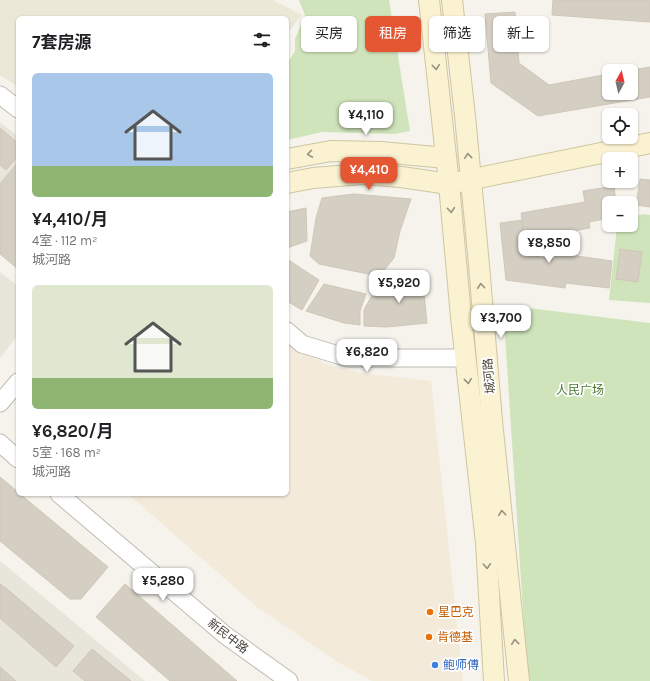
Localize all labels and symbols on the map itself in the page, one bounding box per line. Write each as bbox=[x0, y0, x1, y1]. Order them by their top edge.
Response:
one-way arrow bbox=[432, 64, 441, 70]
north arrow bbox=[602, 64, 638, 100]
pin: ¥4,110 bbox=[333, 102, 399, 136]
one-way arrow bbox=[307, 149, 313, 158]
one-way arrow bbox=[464, 153, 473, 159]
pin: ¥4,410 bbox=[336, 157, 402, 191]
one-way arrow bbox=[447, 207, 456, 213]
pin: ¥8,850 bbox=[516, 230, 582, 264]
pin: ¥5,920 bbox=[366, 270, 432, 304]
one-way arrow bbox=[476, 283, 485, 289]
pin: ¥3,700 bbox=[468, 305, 534, 339]
pin: ¥6,820 bbox=[334, 339, 400, 373]
street label: 城河路 bbox=[480, 357, 498, 395]
one-way arrow bbox=[463, 378, 472, 384]
park label: 人民广场 bbox=[556, 383, 604, 397]
one-way arrow bbox=[498, 510, 507, 516]
one-way arrow bbox=[483, 563, 492, 569]
pin: ¥5,280 bbox=[130, 568, 196, 602]
place label: 星巴克 bbox=[438, 605, 474, 619]
marker: 星巴克 bbox=[425, 607, 435, 617]
street label: 新民中路 bbox=[205, 616, 251, 656]
place label: 肯德基 bbox=[437, 630, 473, 644]
marker: 肯德基 bbox=[424, 632, 434, 642]
one-way arrow bbox=[511, 639, 520, 645]
place label: 鲍师傅 bbox=[443, 658, 479, 672]
marker: 鲍师傅 bbox=[430, 660, 440, 670]

